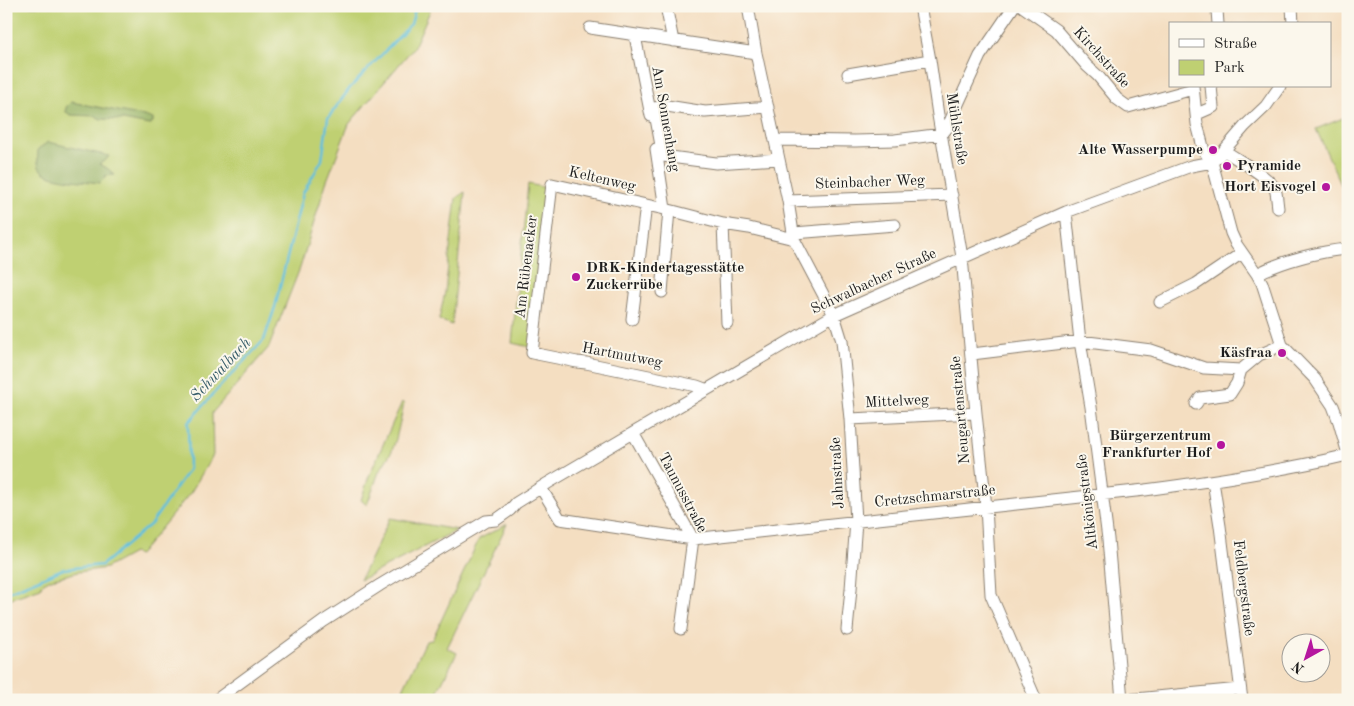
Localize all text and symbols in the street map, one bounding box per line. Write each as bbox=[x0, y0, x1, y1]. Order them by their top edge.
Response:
legend bbox=[1169, 22, 1332, 88]
street label: Kirchstraße bbox=[1070, 25, 1132, 91]
text: Straße bbox=[1214, 37, 1257, 52]
text: Park bbox=[1214, 61, 1245, 76]
street label: Am Sonnenhang bbox=[648, 65, 682, 173]
street label: Mühlstraße bbox=[943, 92, 969, 166]
place label: Alte Wasserpumpe bbox=[1078, 143, 1203, 158]
marker: Alte Wasserpumpe bbox=[1207, 144, 1219, 156]
place label: Pyramide bbox=[1237, 159, 1301, 174]
marker: Pyramide bbox=[1221, 160, 1233, 172]
street label: Keltenweg bbox=[567, 165, 637, 195]
street label: Steinbacher Weg bbox=[815, 174, 925, 192]
place label: Hort Eisvogel bbox=[1224, 180, 1316, 195]
marker: Hort Eisvogel bbox=[1320, 181, 1332, 193]
street label: Am Rübenacker bbox=[513, 215, 541, 319]
street label: Schwalbacher Straße bbox=[809, 246, 939, 318]
place label: DRK-Kindertagesstätte Zuckerrübe bbox=[586, 261, 744, 293]
marker: DRK-Kindertagesstätte Zuckerrübe bbox=[570, 271, 582, 283]
water label: Schwalbach bbox=[188, 335, 254, 405]
street label: Hartmutweg bbox=[580, 341, 664, 371]
place label: Käsfraa bbox=[1219, 346, 1272, 361]
marker: Käsfraa bbox=[1276, 347, 1288, 359]
street label: Neugartenstraße bbox=[949, 355, 973, 465]
street label: Mittelweg bbox=[865, 393, 929, 411]
place label: Bürgerzentrum Frankfurter Hof bbox=[1102, 429, 1213, 461]
street label: Jahnstraße bbox=[829, 437, 847, 509]
marker: Bürgerzentrum Frankfurter Hof bbox=[1215, 439, 1227, 451]
street label: Taunusstraße bbox=[655, 451, 709, 535]
street label: Altkönigstraße bbox=[1075, 453, 1101, 551]
street label: Cretzschmarstraße bbox=[874, 483, 996, 511]
street label: Feldbergstraße bbox=[1230, 539, 1256, 637]
north arrow bbox=[1282, 634, 1332, 684]
text: N bbox=[1290, 658, 1307, 676]

